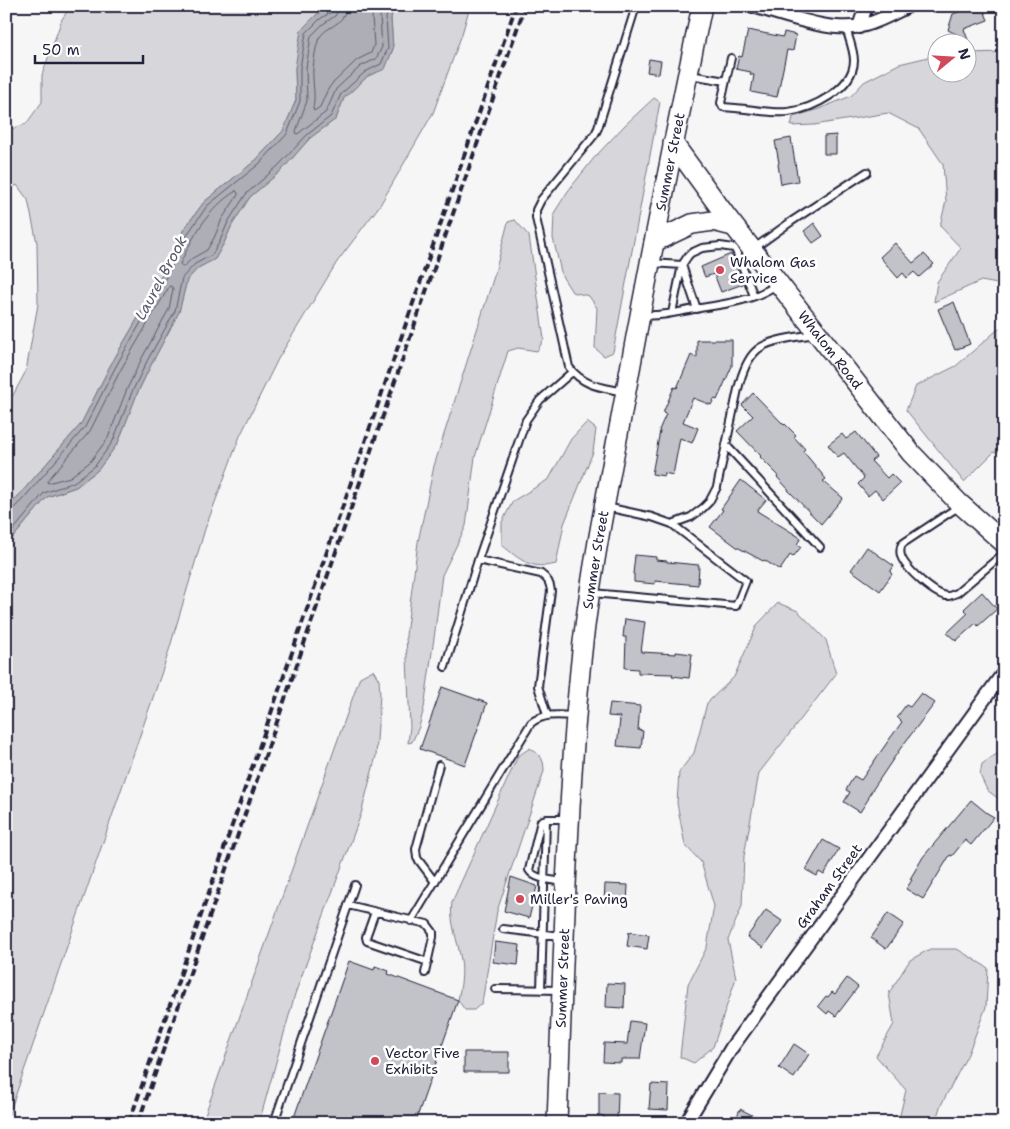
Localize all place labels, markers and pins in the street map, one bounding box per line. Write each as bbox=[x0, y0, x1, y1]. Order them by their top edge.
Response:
place label: Whalom Gas Service bbox=[730, 253, 816, 287]
marker: Whalom Gas Service bbox=[714, 264, 726, 276]
place label: Miller's Paving bbox=[530, 890, 628, 908]
marker: Miller's Paving bbox=[514, 893, 526, 905]
place label: Vector Five Exhibits bbox=[385, 1044, 460, 1078]
marker: Vector Five Exhibits bbox=[369, 1055, 381, 1067]

